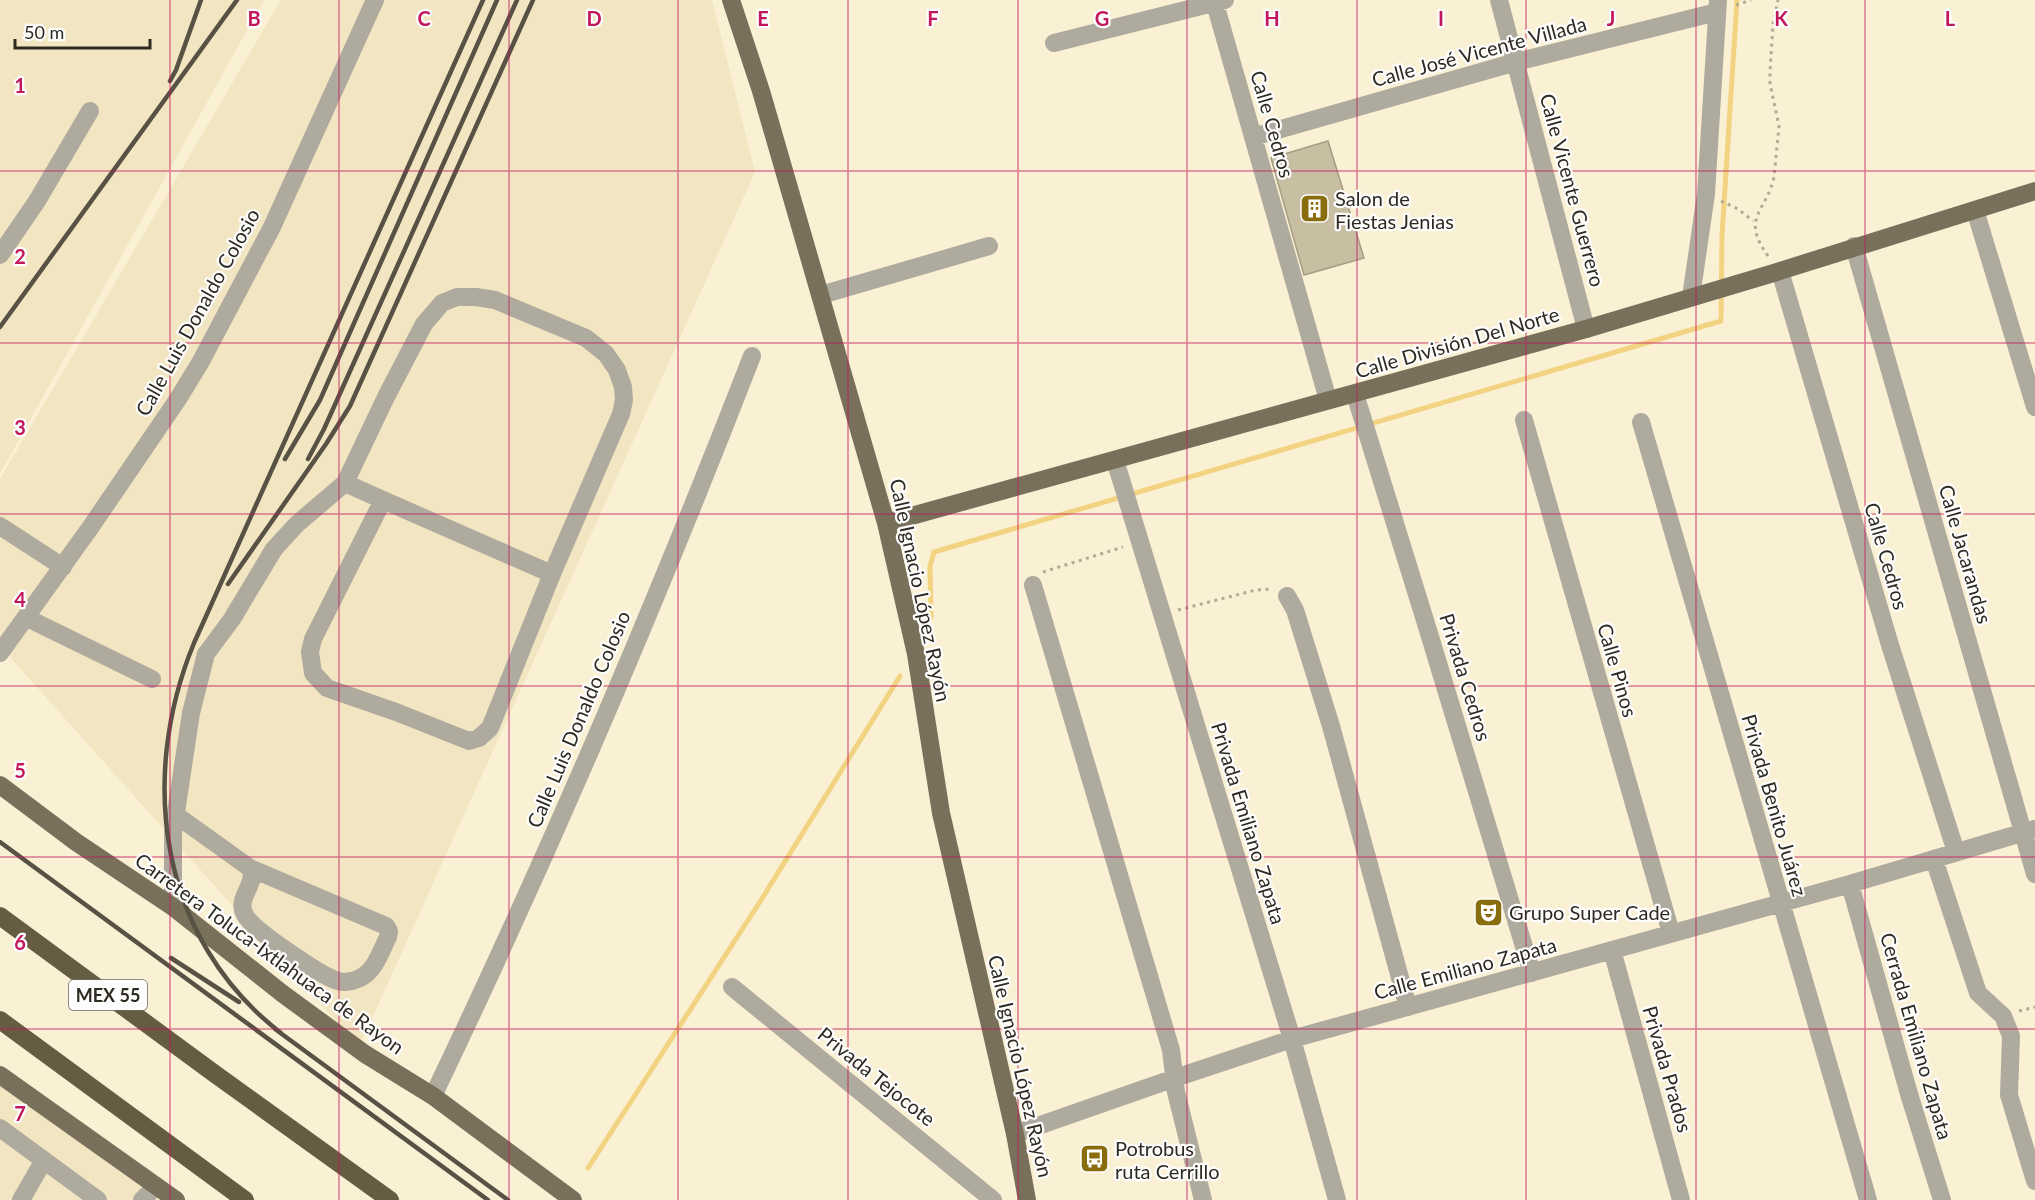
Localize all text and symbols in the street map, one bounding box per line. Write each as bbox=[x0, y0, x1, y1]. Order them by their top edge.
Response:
text: B bbox=[247, 6, 261, 30]
text: C bbox=[417, 6, 431, 30]
text: D bbox=[586, 6, 602, 30]
text: E bbox=[757, 6, 769, 30]
text: F bbox=[927, 6, 939, 30]
text: G bbox=[1095, 6, 1109, 30]
text: H bbox=[1264, 6, 1280, 30]
text: I bbox=[1438, 6, 1444, 30]
text: J bbox=[1607, 6, 1615, 30]
text: K bbox=[1774, 6, 1788, 30]
text: L bbox=[1945, 6, 1956, 30]
street label: Calle José Vicente Villada bbox=[1369, 11, 1589, 91]
scale bar bbox=[15, 12, 150, 50]
text: 50 m bbox=[24, 21, 64, 43]
street label: Calle Cedros bbox=[1246, 68, 1300, 180]
text: 1 bbox=[14, 73, 26, 97]
street label: Calle Vicente Guerrero bbox=[1536, 91, 1610, 289]
place label: Salon de Fiestas Jenias bbox=[1335, 186, 1454, 233]
building icon: Salon de Fiestas Jenias bbox=[1298, 193, 1330, 225]
street label: Calle Luis Donaldo Colosio bbox=[130, 204, 264, 420]
text: 2 bbox=[14, 244, 26, 268]
street label: Calle División Del Norte bbox=[1352, 301, 1562, 383]
text: 3 bbox=[14, 415, 26, 439]
street label: Calle Ignacio López Rayón bbox=[886, 476, 956, 704]
street label: Calle Jacarandas bbox=[1935, 482, 1997, 626]
street label: Calle Cedros bbox=[1860, 500, 1914, 612]
text: 4 bbox=[14, 587, 26, 611]
street label: Calle Luis Donaldo Colosio bbox=[521, 607, 635, 831]
street label: Privada Cedros bbox=[1435, 610, 1497, 744]
street label: Calle Pinos bbox=[1593, 620, 1643, 720]
street label: Privada Benito Juárez bbox=[1738, 711, 1812, 899]
street label: Privada Emiliano Zapata bbox=[1207, 719, 1291, 927]
text: 5 bbox=[14, 758, 26, 782]
street label: Carretera Toluca-Ixtlahuaca de Rayon bbox=[131, 847, 409, 1059]
theatre icon: Grupo Super Cade bbox=[1472, 896, 1504, 928]
place label: Grupo Super Cade bbox=[1509, 900, 1670, 924]
text: 6 bbox=[14, 930, 26, 954]
street label: Cerrada Emiliano Zapata bbox=[1876, 930, 1958, 1142]
street label: Calle Emiliano Zapata bbox=[1371, 932, 1559, 1004]
street label: Calle Ignacio López Rayón bbox=[984, 953, 1058, 1179]
road number: MEX 55 bbox=[69, 980, 147, 1010]
street label: Privada Prados bbox=[1639, 1003, 1697, 1135]
street label: Privada Tejocote bbox=[814, 1021, 940, 1131]
text: 7 bbox=[14, 1101, 26, 1125]
place label: Potrobus ruta Cerrillo bbox=[1115, 1136, 1220, 1183]
bus stop icon: Potrobus ruta Cerrillo bbox=[1078, 1143, 1110, 1175]

